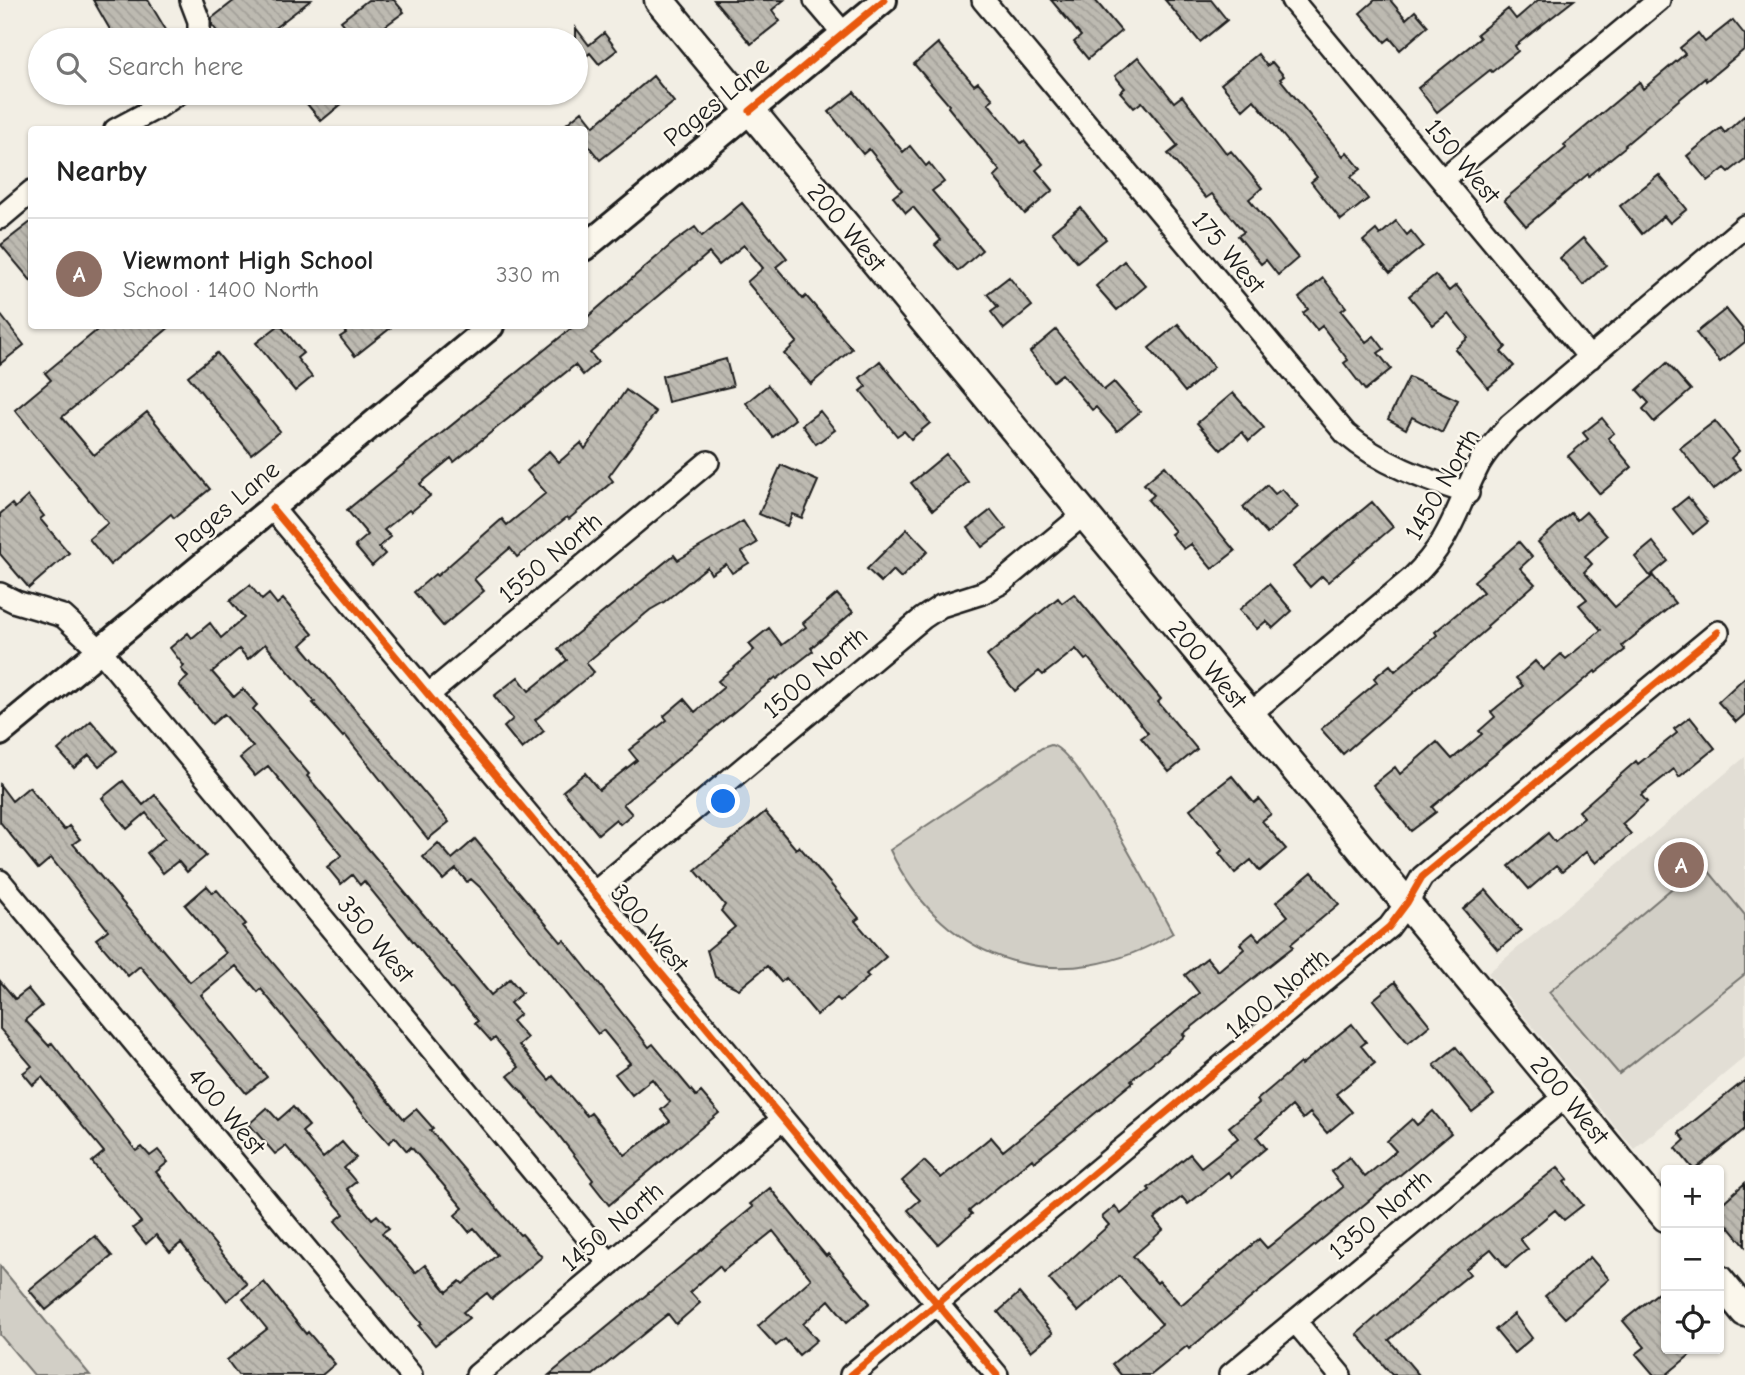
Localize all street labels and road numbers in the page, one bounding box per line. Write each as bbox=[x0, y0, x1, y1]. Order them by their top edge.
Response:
street label: Pages Lane bbox=[658, 50, 775, 153]
street label: 150 West bbox=[1418, 113, 1507, 211]
street label: 200 West bbox=[801, 177, 893, 279]
street label: 175 West bbox=[1185, 206, 1272, 301]
street label: 1450 North bbox=[1399, 423, 1487, 546]
street label: Pages Lane bbox=[170, 455, 286, 559]
street label: 1550 North bbox=[493, 506, 608, 610]
street label: 200 West bbox=[1162, 614, 1254, 716]
street label: 1500 North bbox=[757, 620, 874, 725]
street label: 300 West bbox=[604, 879, 696, 980]
street label: 350 West bbox=[330, 890, 421, 990]
street label: 1400 North bbox=[1220, 942, 1335, 1046]
street label: 200 West bbox=[1524, 1050, 1616, 1152]
street label: 400 West bbox=[181, 1062, 272, 1163]
street label: 1350 North bbox=[1323, 1163, 1438, 1266]
street label: 1450 North bbox=[556, 1175, 670, 1278]

